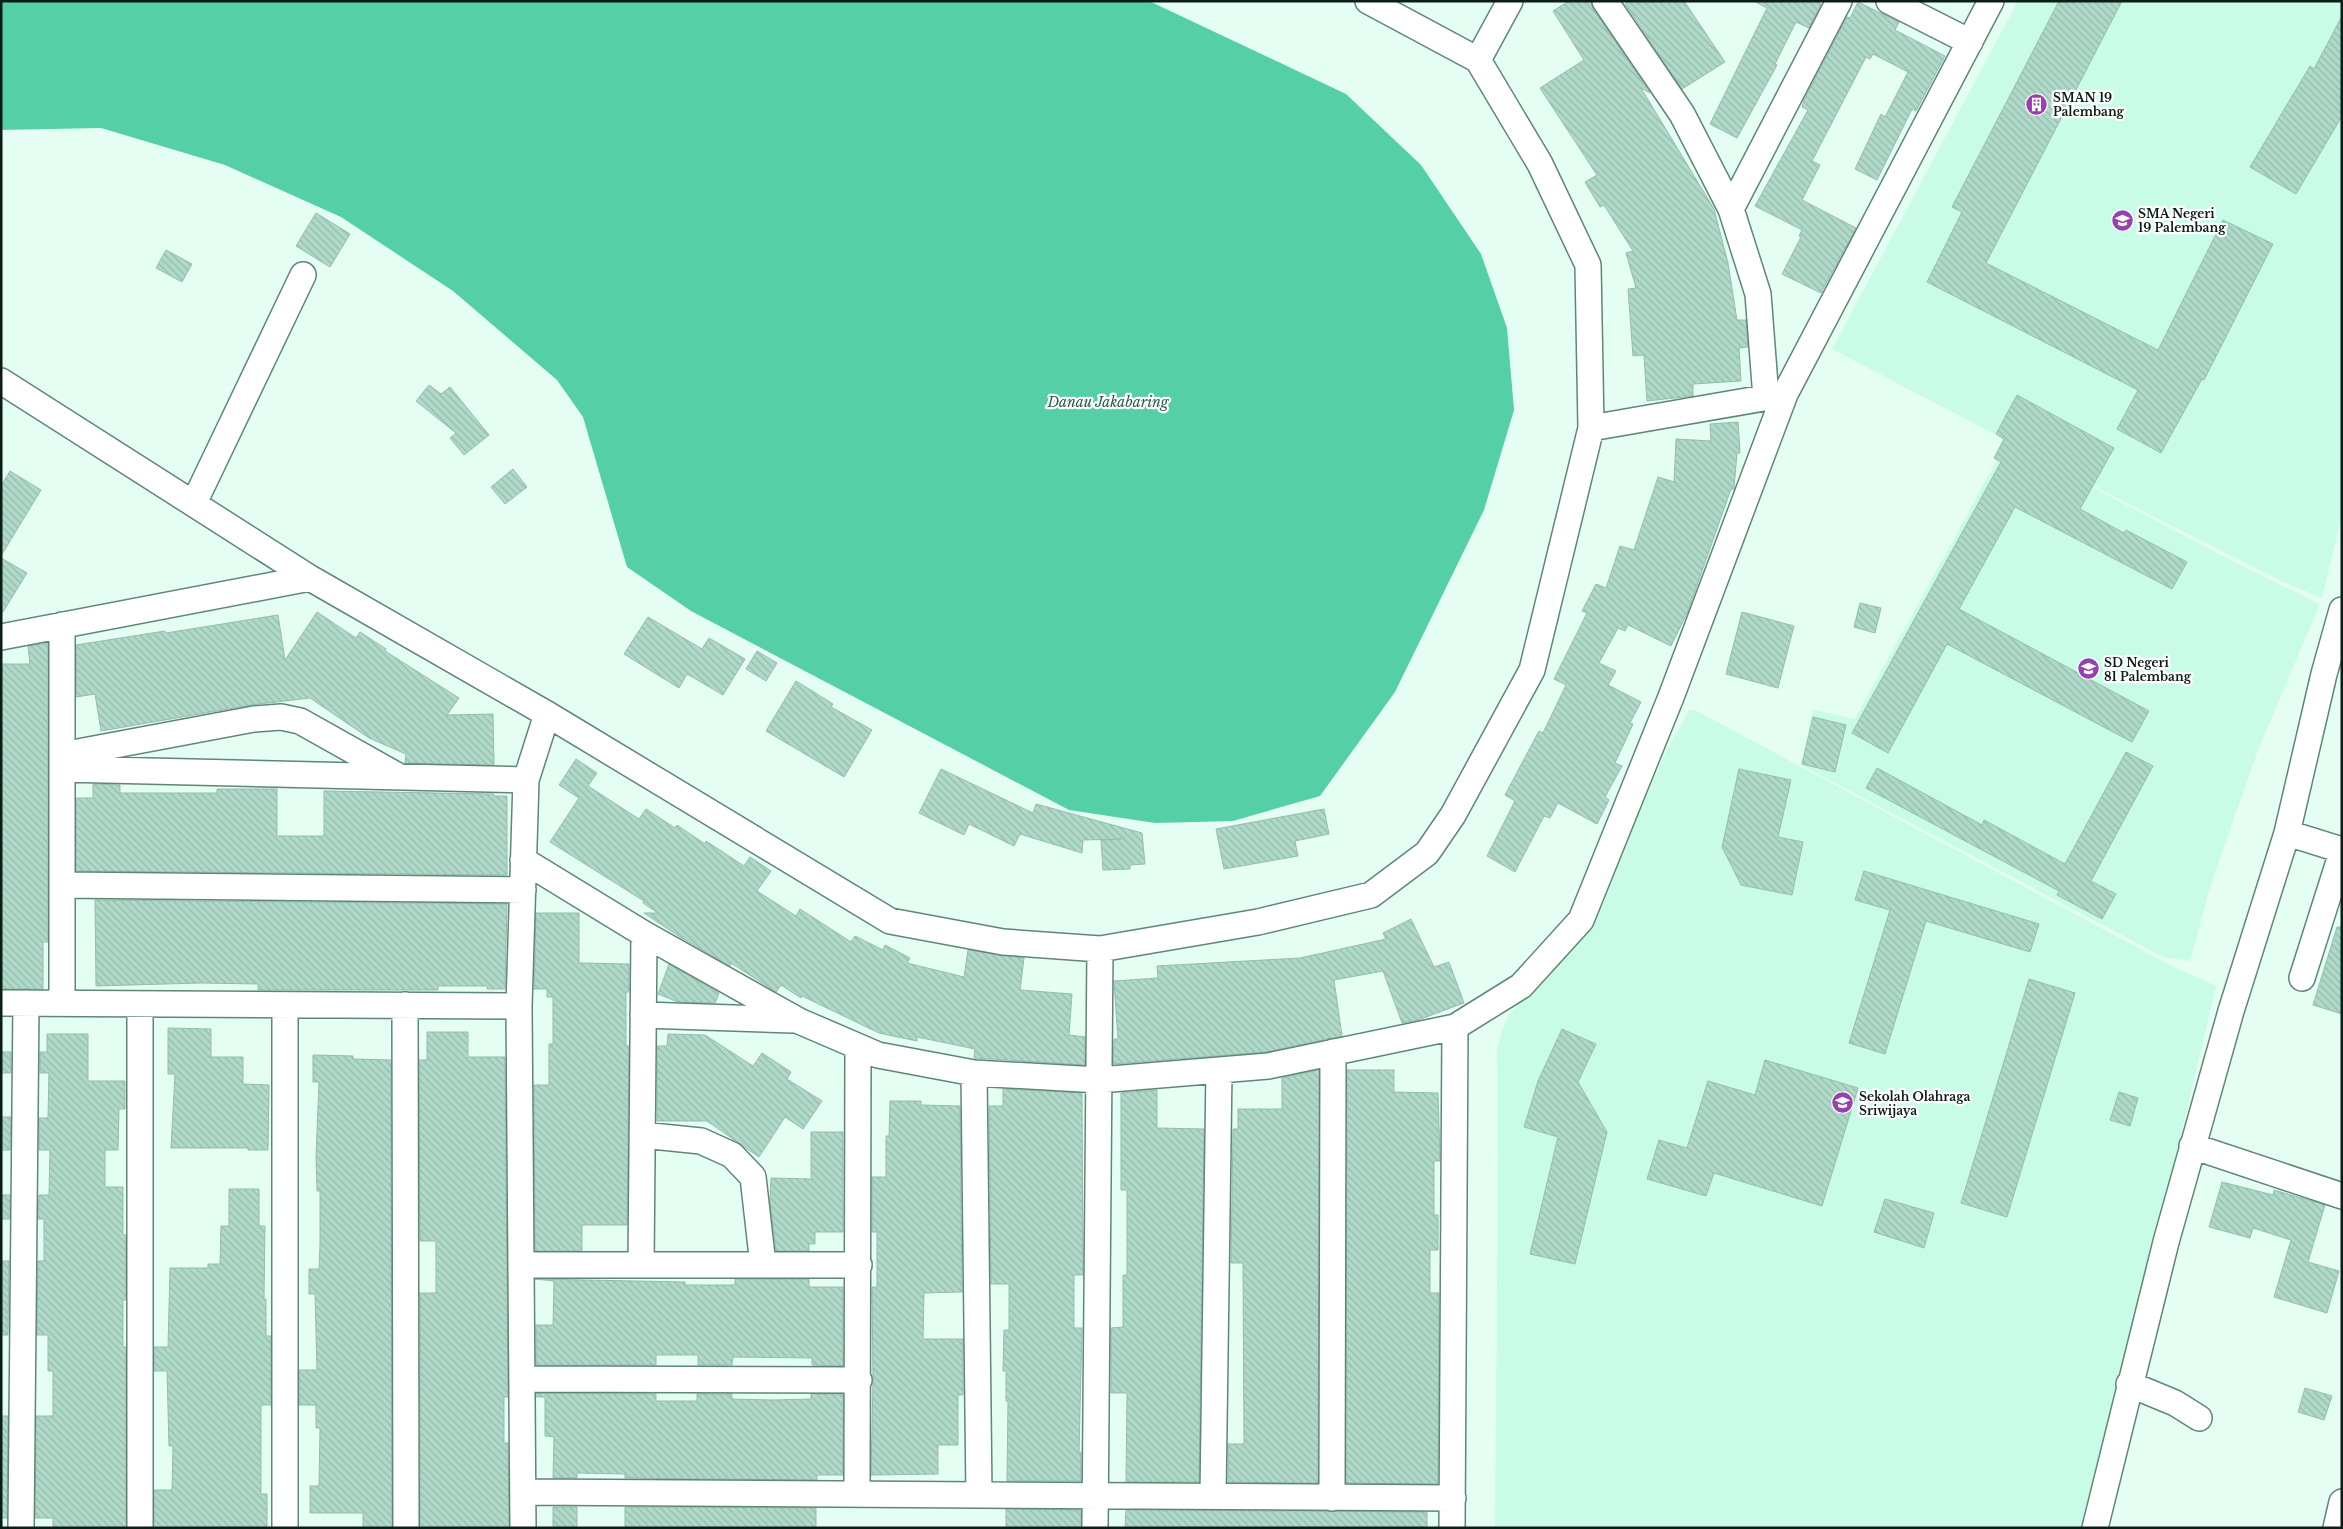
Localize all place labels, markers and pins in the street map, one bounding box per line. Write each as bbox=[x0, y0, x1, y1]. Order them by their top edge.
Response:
place label: SMAN 19 Palembang bbox=[2053, 90, 2125, 119]
building icon: SMAN 19 Palembang bbox=[2025, 92, 2049, 116]
place label: SMA Negeri 19 Palembang bbox=[2138, 206, 2226, 235]
school or university icon: SMA Negeri 19 Palembang bbox=[2110, 208, 2134, 232]
place label: SD Negeri 81 Palembang bbox=[2104, 655, 2192, 684]
school or university icon: SD Negeri 81 Palembang bbox=[2076, 657, 2100, 681]
place label: Sekolah Olahraga Sriwijaya bbox=[1859, 1089, 1971, 1118]
school or university icon: Sekolah Olahraga Sriwijaya bbox=[1831, 1091, 1855, 1115]

